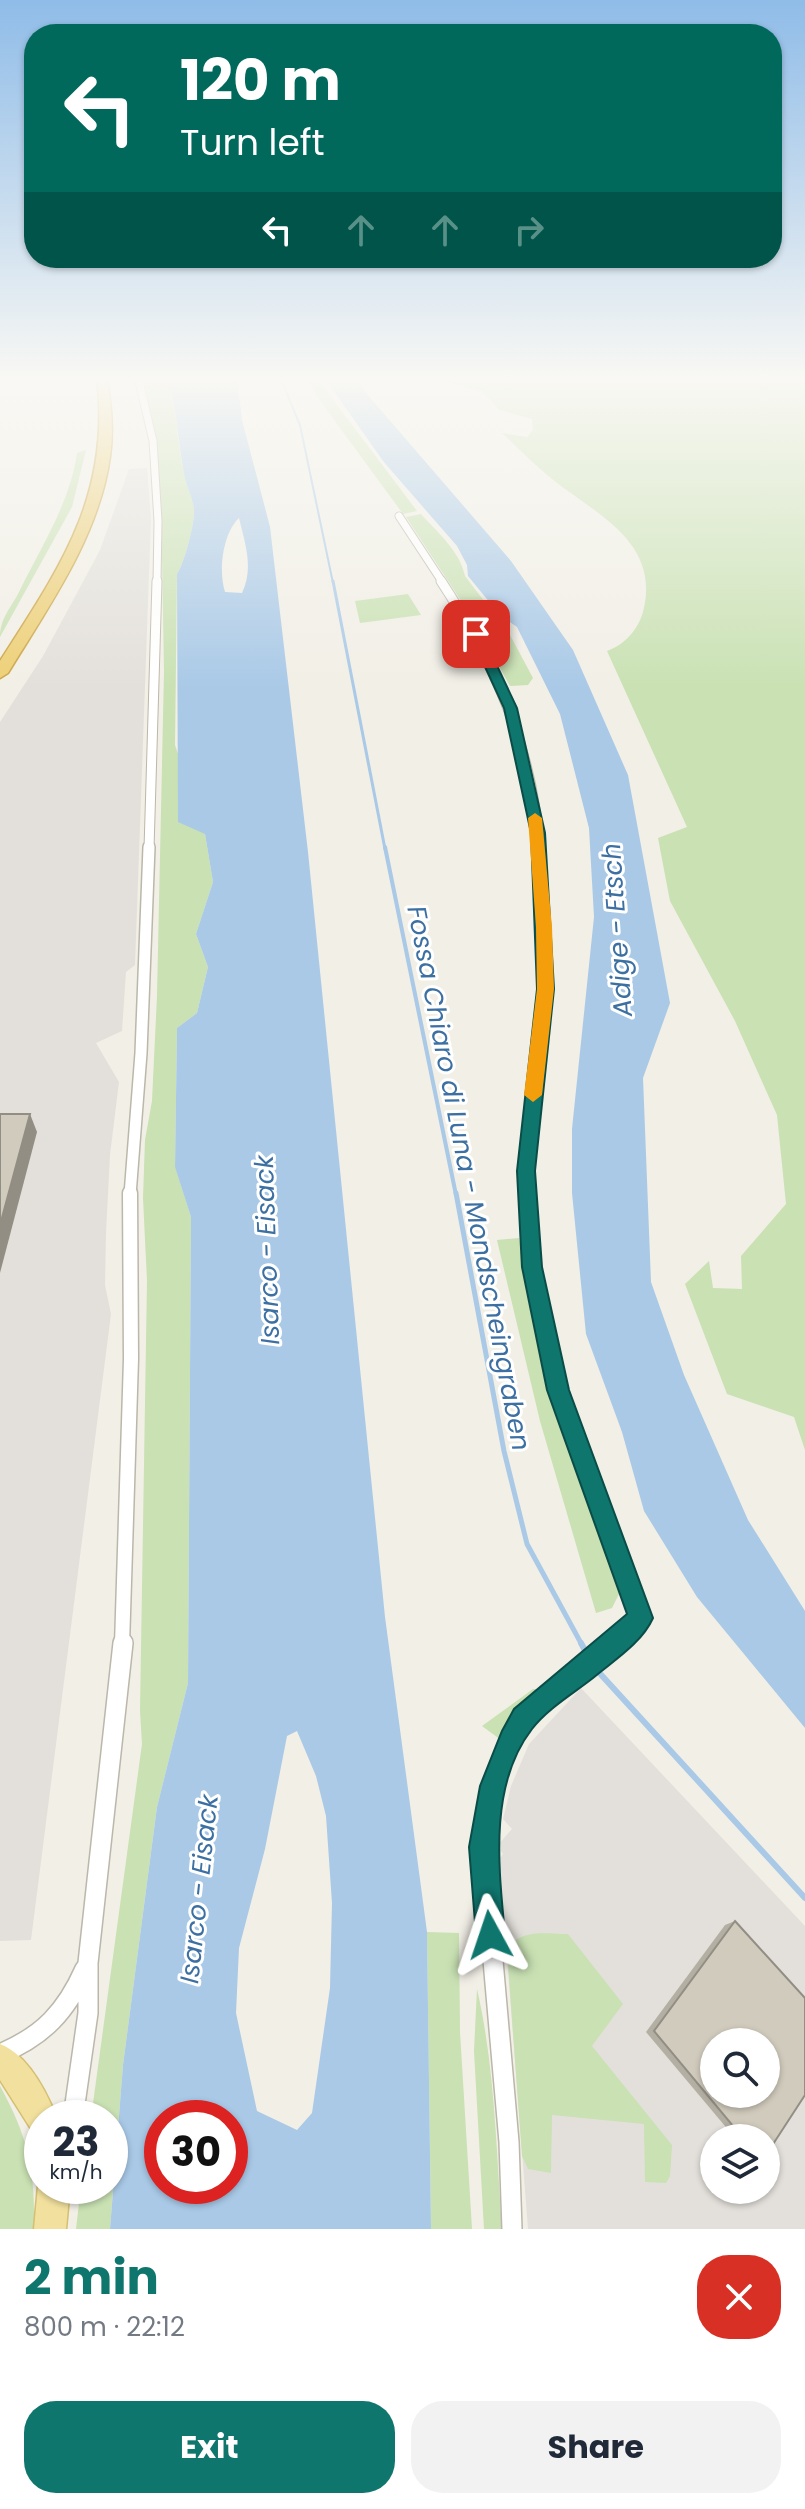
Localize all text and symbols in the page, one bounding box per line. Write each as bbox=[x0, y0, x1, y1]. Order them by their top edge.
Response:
text: 120 m bbox=[180, 41, 341, 120]
icon: left bbox=[48, 56, 152, 160]
text: Turn left bbox=[180, 117, 325, 168]
icon: left bbox=[255, 208, 299, 252]
icon: ahead bbox=[339, 208, 383, 252]
icon: ahead bbox=[423, 208, 467, 252]
icon: right bbox=[507, 208, 551, 252]
pin bbox=[442, 600, 510, 668]
icon: arrive bbox=[454, 612, 498, 656]
water label: Adige - Etsch bbox=[593, 842, 641, 1019]
water label: Fossa Chiaro di Luna - Mondscheingraben bbox=[398, 903, 540, 1453]
water label: Isarco - Eisack bbox=[246, 1153, 288, 1345]
water label: Isarco - Eisack bbox=[171, 1791, 227, 1985]
position arrow bbox=[448, 1893, 532, 1977]
map controls bbox=[700, 2028, 780, 2204]
button: search bbox=[700, 2028, 780, 2108]
speed limit sign: 30 bbox=[144, 2100, 248, 2204]
text: 23 bbox=[52, 2114, 100, 2170]
button: layers bbox=[700, 2124, 780, 2204]
text: km/h bbox=[49, 2158, 103, 2186]
text: 2 min bbox=[24, 2244, 159, 2311]
button: close bbox=[697, 2255, 781, 2339]
text: 800 m · 22:12 bbox=[24, 2309, 185, 2345]
button: Exit bbox=[24, 2401, 395, 2493]
button: Share bbox=[411, 2401, 781, 2493]

